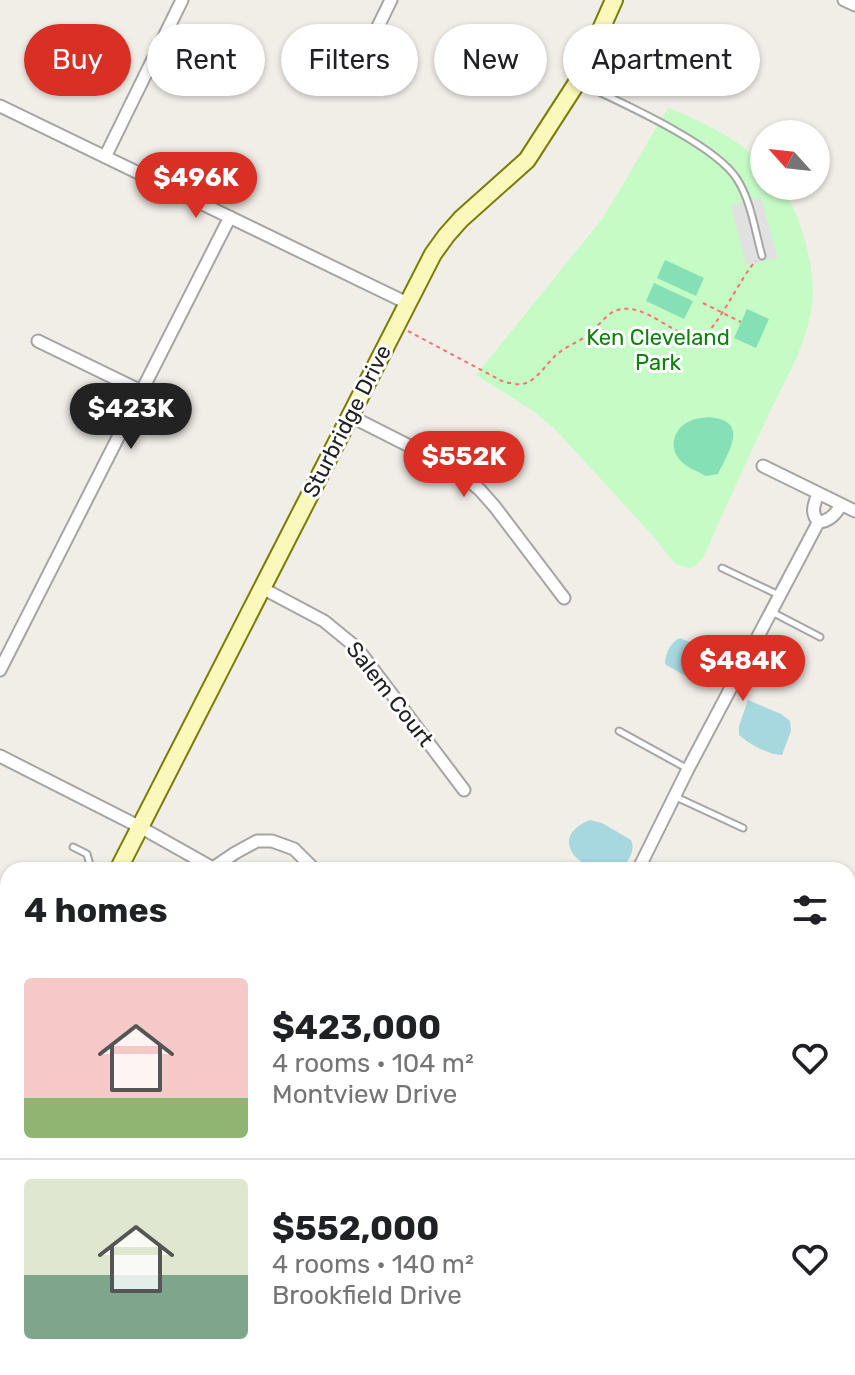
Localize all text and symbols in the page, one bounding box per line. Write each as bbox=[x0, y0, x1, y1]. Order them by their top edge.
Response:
chip: Buy bbox=[24, 24, 131, 96]
chip: Rent bbox=[147, 24, 265, 96]
chip: Filters bbox=[281, 24, 418, 96]
chip: New bbox=[434, 24, 547, 96]
chip: Apartment bbox=[563, 24, 760, 96]
north arrow bbox=[750, 120, 830, 200]
map controls bbox=[750, 120, 830, 200]
pin: $496K bbox=[140, 152, 252, 220]
text: $496K bbox=[153, 162, 239, 193]
park label: Ken Cleveland Park bbox=[586, 324, 730, 376]
street label: Sturbridge Drive bbox=[297, 340, 397, 502]
pin: $423K bbox=[75, 383, 187, 451]
text: $423K bbox=[88, 393, 174, 424]
pin: $552K bbox=[408, 431, 520, 499]
text: $552K bbox=[421, 441, 507, 472]
pin: $484K bbox=[687, 635, 799, 703]
street label: Salem Court bbox=[341, 636, 440, 752]
text: $484K bbox=[699, 645, 787, 676]
icon: filters bbox=[788, 888, 832, 932]
text: 4 homes bbox=[24, 890, 167, 931]
text: $423,000 bbox=[272, 1007, 441, 1048]
icon: home bbox=[88, 1010, 184, 1106]
icon: heart bbox=[788, 1036, 832, 1080]
text: 4 rooms · 104 m² bbox=[272, 1048, 474, 1079]
text: Montview Drive bbox=[272, 1079, 457, 1110]
text: $552,000 bbox=[272, 1208, 439, 1249]
icon: home bbox=[88, 1211, 184, 1307]
icon: heart bbox=[788, 1237, 832, 1281]
text: 4 rooms · 140 m² bbox=[272, 1249, 474, 1280]
text: Brookfield Drive bbox=[272, 1280, 462, 1311]

